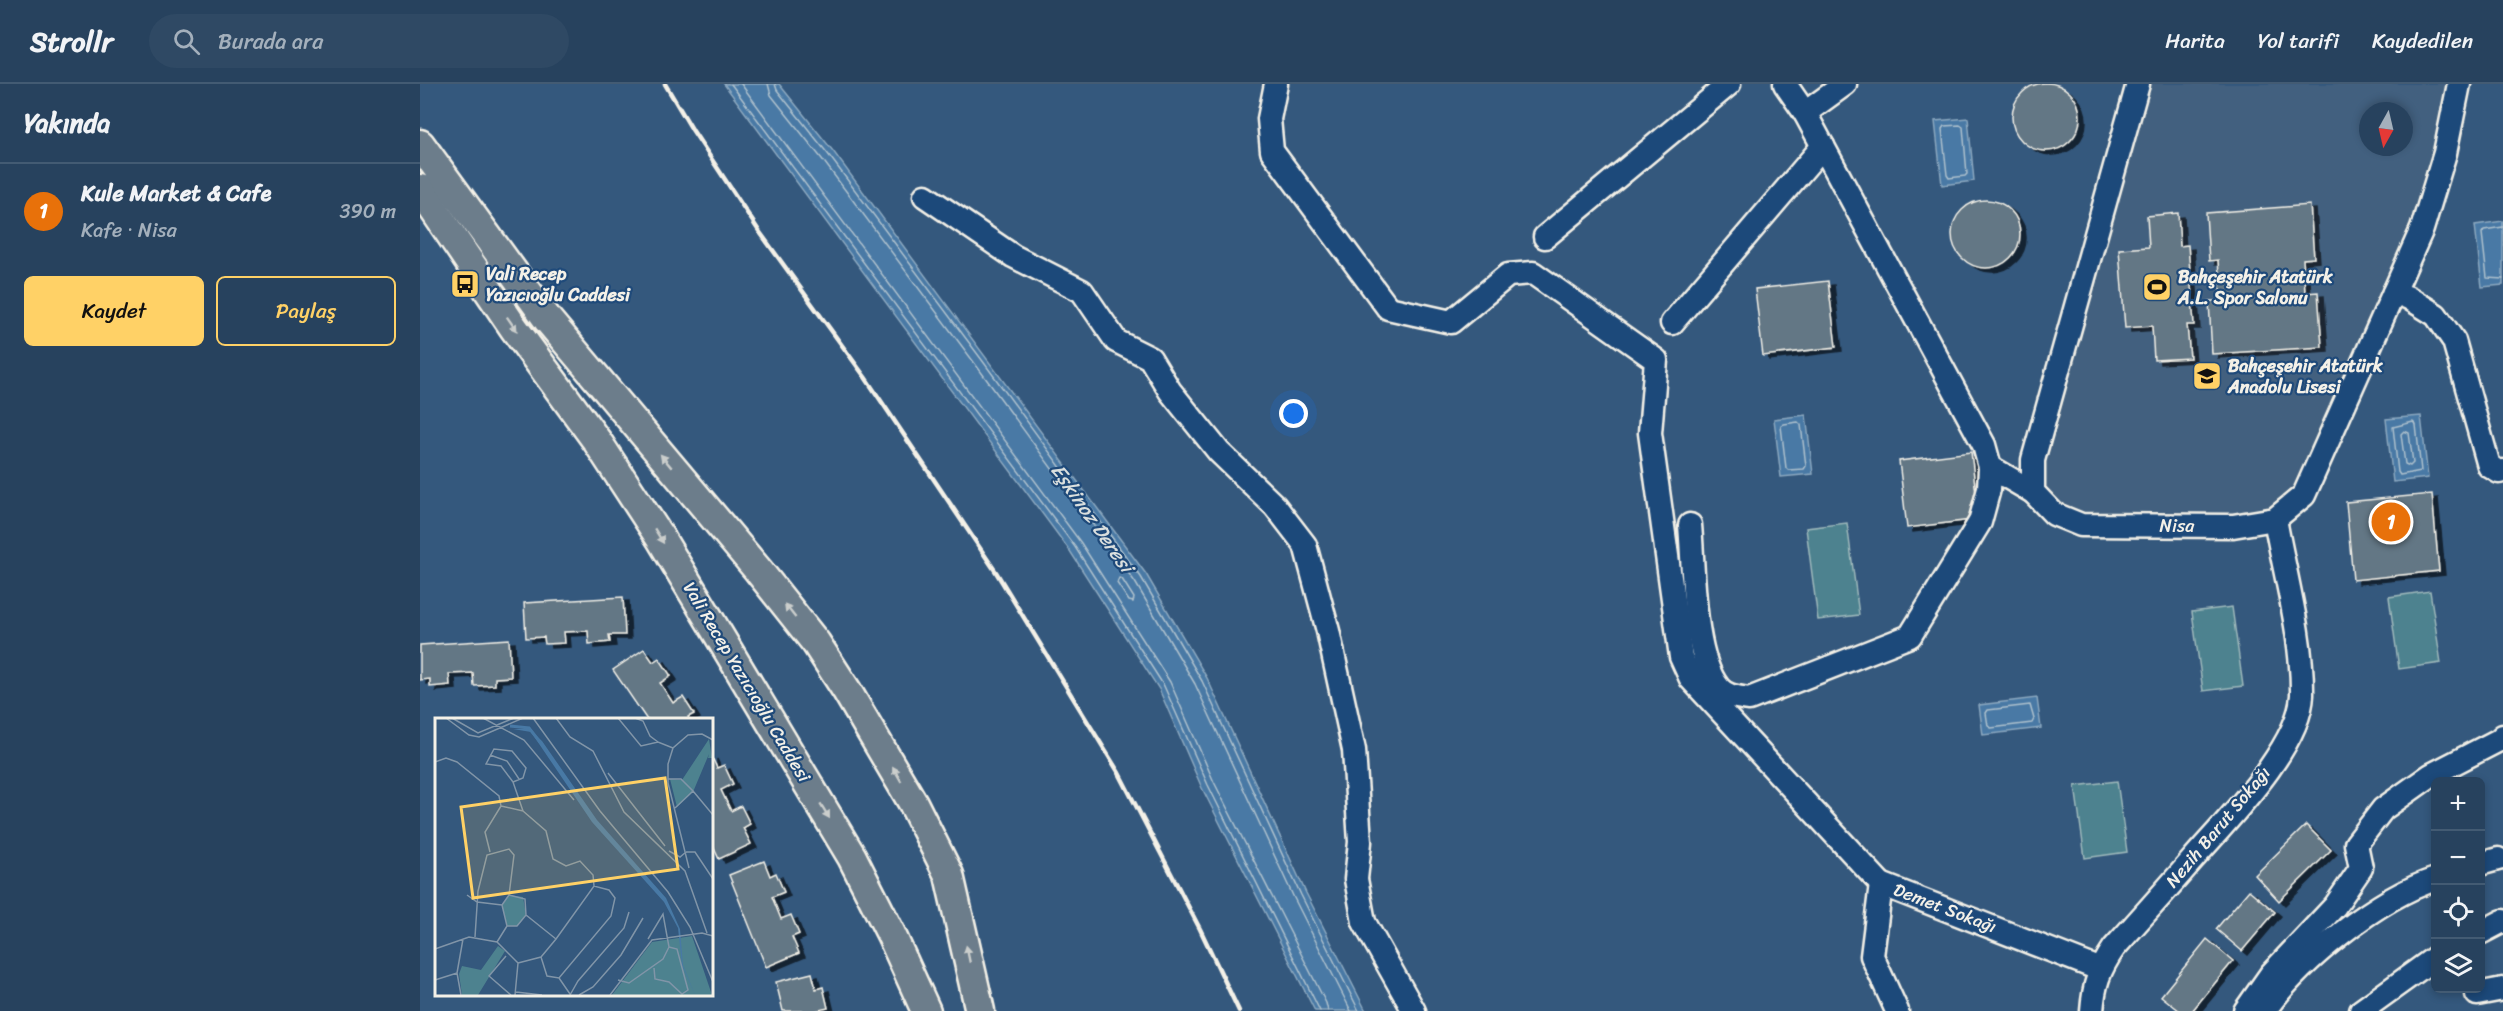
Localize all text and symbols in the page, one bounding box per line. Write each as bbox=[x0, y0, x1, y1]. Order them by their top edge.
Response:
search box bbox=[149, 14, 569, 68]
text: Strollr bbox=[30, 17, 113, 66]
text: Burada ara bbox=[218, 22, 323, 61]
text: Harita bbox=[2165, 22, 2225, 60]
text: Yol tarifi bbox=[2258, 22, 2339, 60]
text: Kaydedilen bbox=[2372, 22, 2473, 60]
icon: search bbox=[170, 25, 203, 58]
text: Yakında bbox=[24, 100, 110, 146]
north arrow bbox=[2359, 102, 2413, 156]
text: Kule Market & Cafe bbox=[81, 174, 271, 213]
text: 1 bbox=[39, 194, 48, 229]
text: 390 m bbox=[340, 194, 396, 229]
text: Kafe · Nisa bbox=[81, 213, 177, 248]
place label: Vali Recep Yazıcıoğlu Caddesi bbox=[486, 258, 631, 311]
place label: Bahçeşehir Atatürk A.L. Spor Salonu bbox=[2177, 261, 2333, 314]
bus stop icon: Vali Recep Yazıcıoğlu Caddesi bbox=[449, 268, 481, 300]
sports icon: Bahçeşehir Atatürk A.L. Spor Salonu bbox=[2141, 271, 2173, 303]
button: Kaydet bbox=[24, 276, 204, 346]
button: Paylaş bbox=[216, 276, 396, 346]
one-way arrow bbox=[505, 317, 517, 332]
place label: Bahçeşehir Atatürk Anadolu Lisesi bbox=[2227, 350, 2383, 403]
school or university icon: Bahçeşehir Atatürk Anadolu Lisesi bbox=[2191, 360, 2223, 392]
your location bbox=[1279, 399, 1308, 428]
one-way arrow bbox=[660, 453, 673, 468]
water label: Eşkinoz Deresi bbox=[1041, 456, 1145, 584]
pin: 1 bbox=[2372, 500, 2410, 544]
street label: Nisa bbox=[2160, 510, 2195, 542]
one-way arrow bbox=[653, 528, 664, 544]
street label: Vali Recep Yazıcıoğlu Caddesi bbox=[674, 576, 820, 789]
one-way arrow bbox=[785, 603, 797, 618]
inset map bbox=[435, 718, 712, 996]
street label: Nezih Barut Sokağı bbox=[2157, 759, 2279, 895]
one-way arrow bbox=[892, 765, 902, 782]
map controls bbox=[2431, 777, 2485, 993]
button: + bbox=[2431, 777, 2485, 831]
one-way arrow bbox=[819, 803, 830, 819]
button: − bbox=[2431, 831, 2485, 885]
street label: Demet Sokağı bbox=[1889, 874, 2001, 942]
button: locate bbox=[2431, 885, 2485, 939]
button: layers bbox=[2431, 939, 2485, 993]
one-way arrow bbox=[963, 944, 972, 963]

